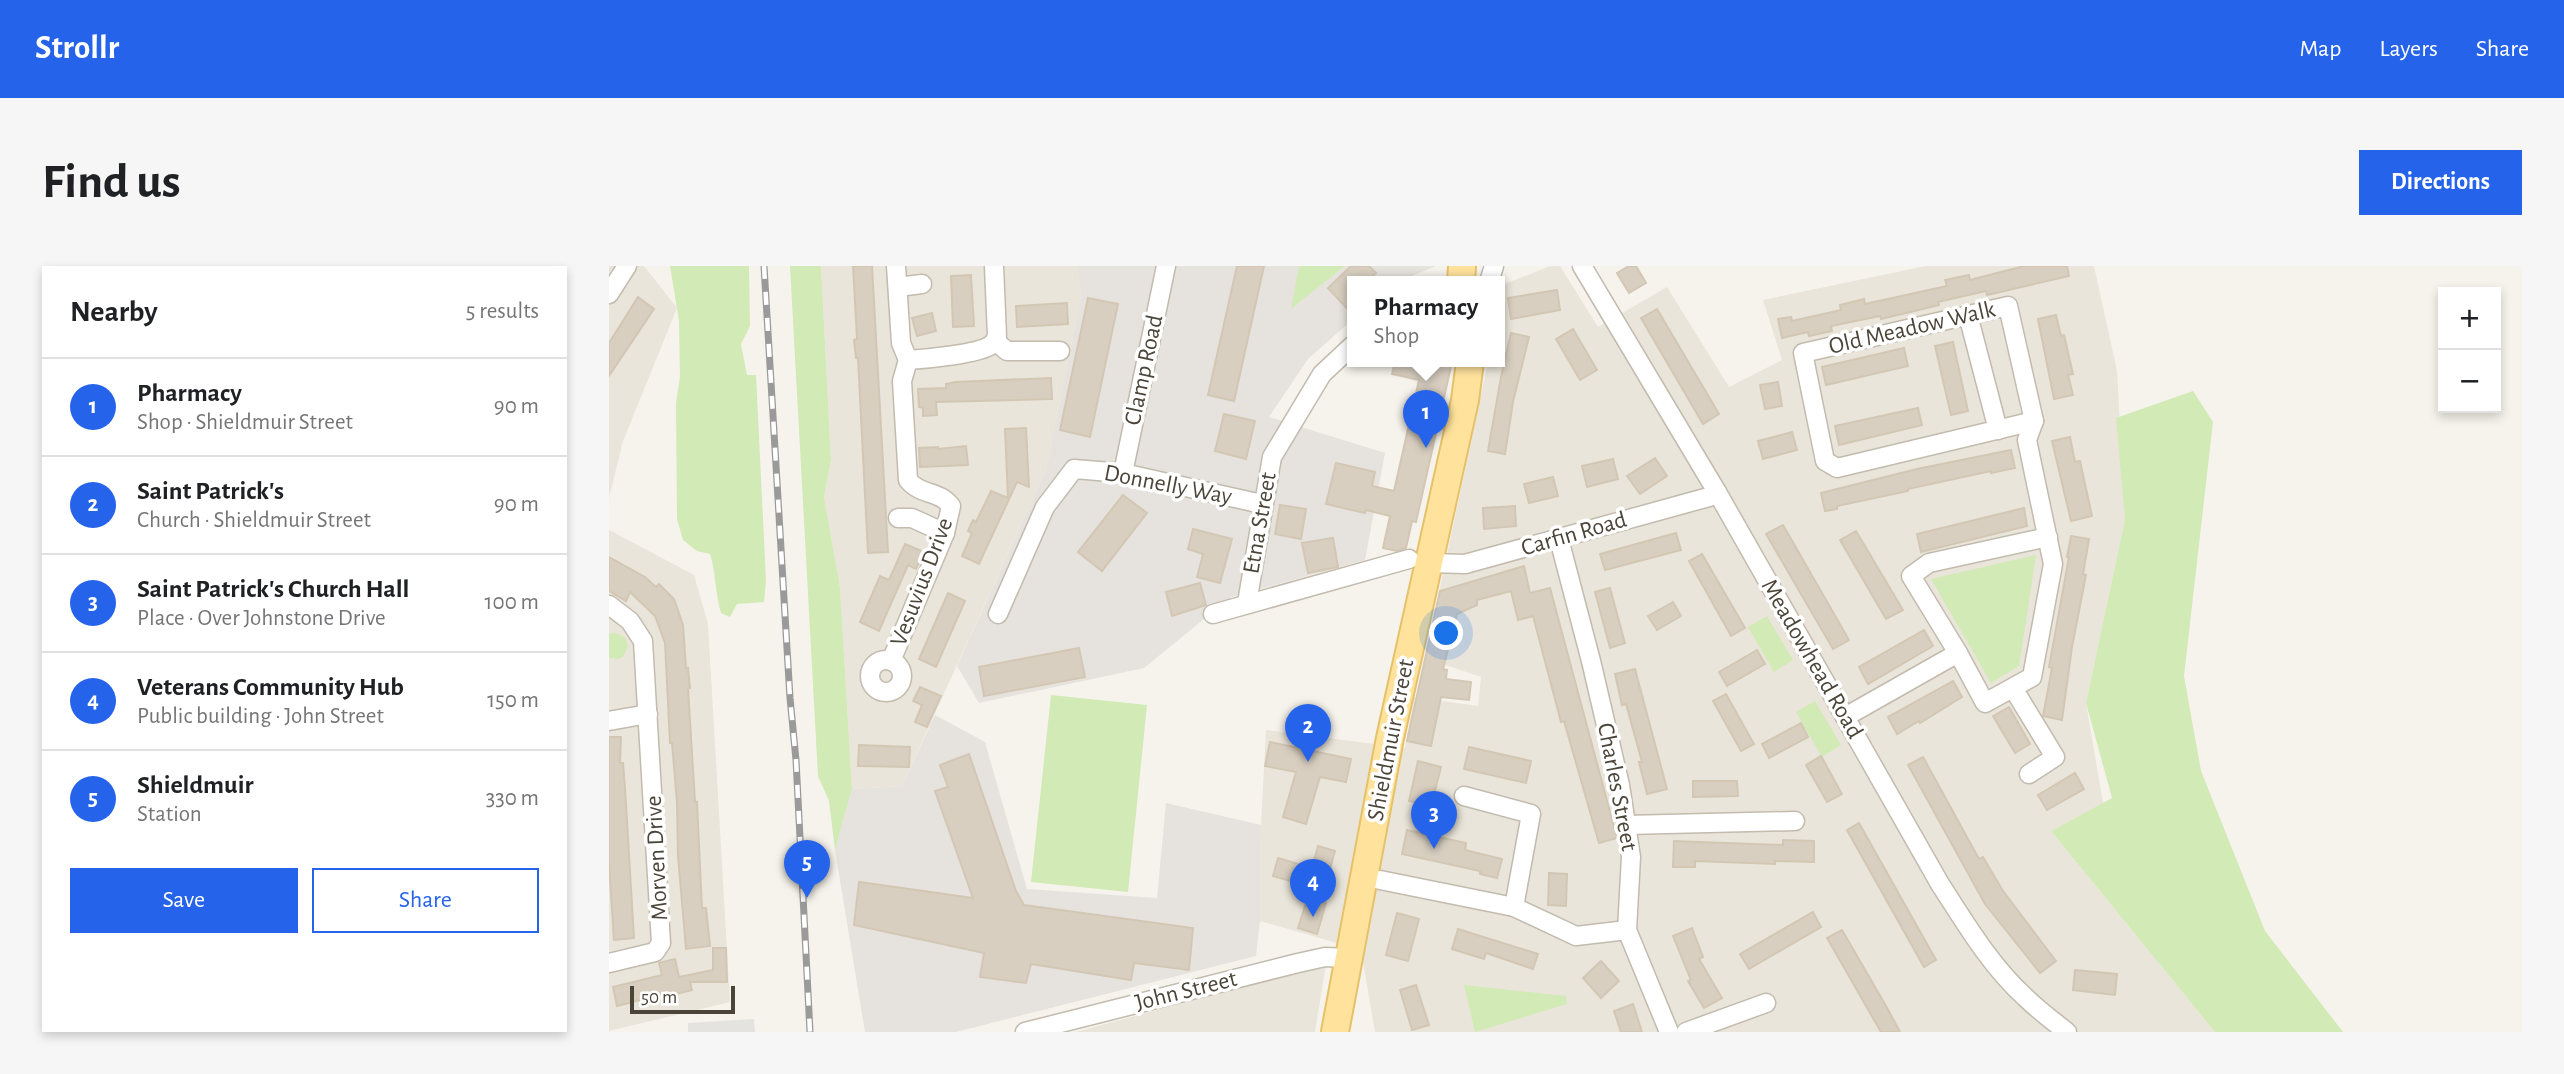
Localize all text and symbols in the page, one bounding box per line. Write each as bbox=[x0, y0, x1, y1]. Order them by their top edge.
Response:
text: Strollr bbox=[35, 32, 119, 65]
text: Map bbox=[2299, 37, 2341, 61]
text: Layers bbox=[2379, 37, 2438, 61]
text: Share bbox=[2476, 37, 2529, 61]
button: Directions bbox=[2359, 150, 2522, 215]
text: Find us bbox=[42, 158, 181, 207]
popup bbox=[1347, 276, 1505, 367]
map controls bbox=[2438, 287, 2501, 413]
button: + bbox=[2438, 287, 2501, 350]
text: Pharmacy bbox=[1374, 294, 1478, 320]
text: Nearby bbox=[70, 297, 158, 327]
street label: Old Meadow Walk bbox=[1826, 297, 1998, 359]
text: 5 results bbox=[466, 300, 539, 323]
street label: Clamp Road bbox=[1121, 313, 1167, 427]
text: Shop bbox=[1374, 325, 1419, 348]
button: − bbox=[2438, 350, 2501, 413]
text: Pharmacy bbox=[137, 380, 242, 406]
pin: 1 bbox=[1403, 390, 1449, 448]
text: 1 bbox=[89, 395, 97, 418]
text: 90 m bbox=[494, 395, 539, 418]
text: Shop · Shieldmuir Street bbox=[137, 411, 353, 434]
street label: Donnelly Way bbox=[1102, 461, 1234, 509]
street label: Etna Street bbox=[1239, 470, 1281, 576]
text: Saint Patrick's bbox=[137, 478, 284, 504]
text: 2 bbox=[88, 493, 98, 516]
text: 90 m bbox=[494, 493, 539, 516]
street label: Carfin Road bbox=[1519, 508, 1629, 560]
text: Church · Shieldmuir Street bbox=[137, 509, 371, 532]
street label: Vesuvius Drive bbox=[887, 515, 957, 649]
street label: Meadowhead Road bbox=[1757, 575, 1867, 743]
text: Saint Patrick's Church Hall bbox=[137, 576, 409, 602]
text: 3 bbox=[88, 591, 98, 614]
text: 100 m bbox=[485, 591, 539, 614]
text: Place · Over Johnstone Drive bbox=[137, 607, 386, 630]
your location bbox=[1429, 616, 1463, 650]
street label: Shieldmuir Street bbox=[1364, 657, 1419, 823]
text: Veterans Community Hub bbox=[137, 674, 404, 700]
text: 4 bbox=[87, 689, 99, 712]
text: 150 m bbox=[487, 689, 539, 712]
pin: 2 bbox=[1285, 704, 1331, 762]
text: Public building · John Street bbox=[137, 705, 384, 728]
street label: Charles Street bbox=[1593, 721, 1641, 853]
text: Shieldmuir bbox=[137, 772, 254, 798]
text: 5 bbox=[88, 787, 98, 810]
text: 330 m bbox=[486, 787, 539, 810]
pin: 3 bbox=[1411, 791, 1457, 849]
street label: Morven Drive bbox=[642, 795, 672, 921]
text: Station bbox=[137, 803, 202, 826]
pin: 5 bbox=[784, 840, 830, 898]
pin: 4 bbox=[1290, 859, 1336, 917]
button: Save bbox=[70, 868, 298, 933]
button: Share bbox=[312, 868, 539, 933]
street label: John Street bbox=[1133, 967, 1240, 1015]
scale bar bbox=[630, 983, 735, 1015]
text: 50 m bbox=[641, 988, 677, 1007]

